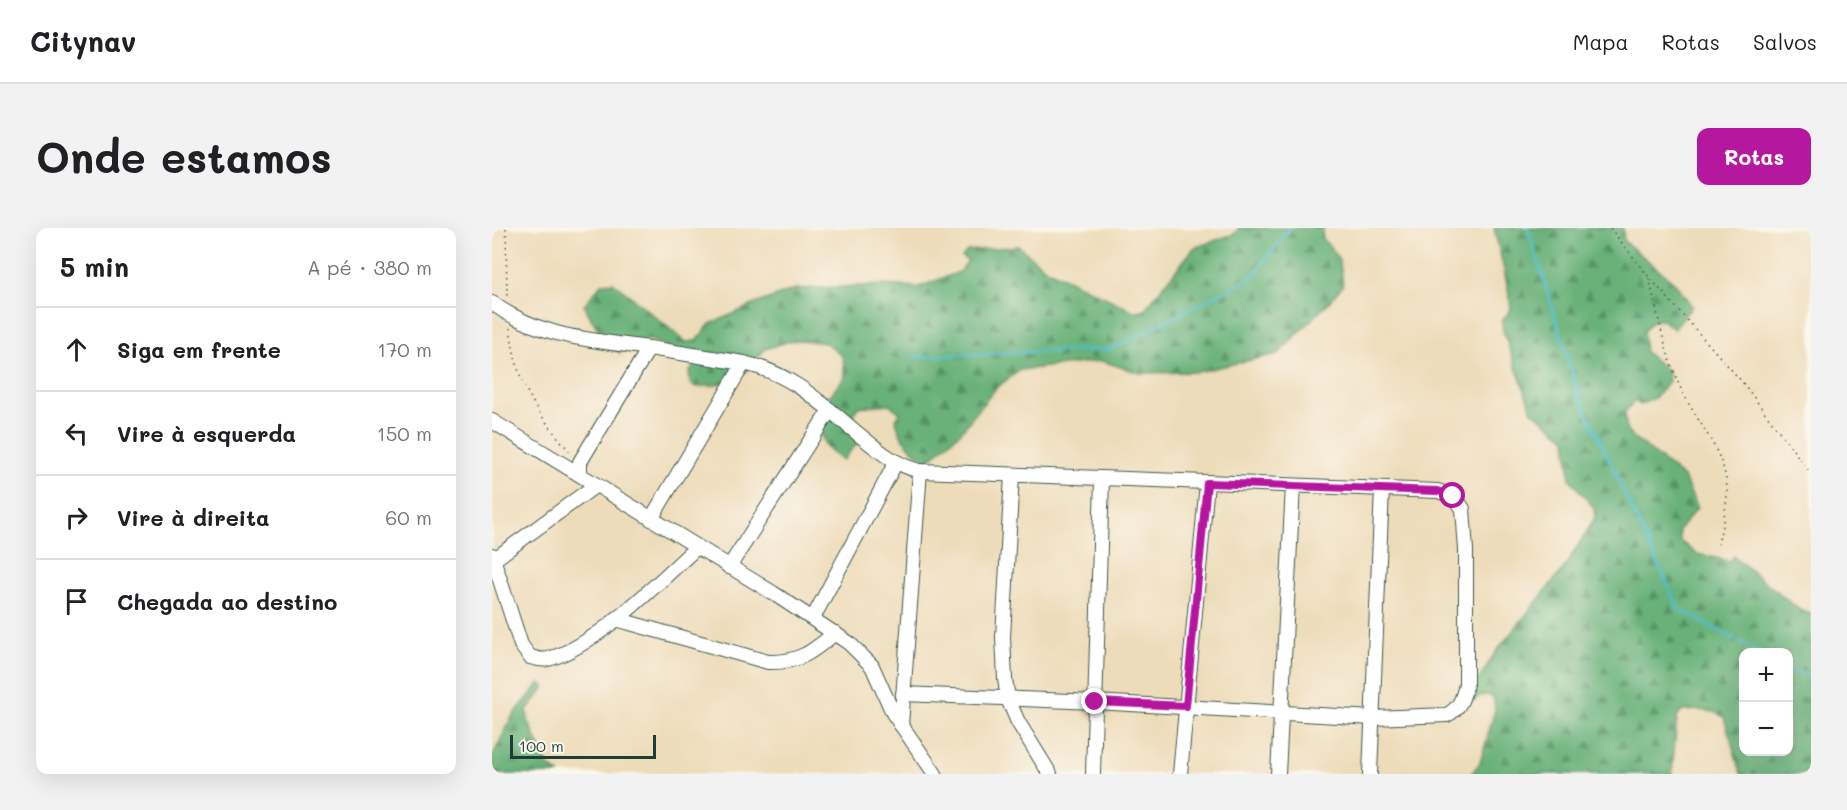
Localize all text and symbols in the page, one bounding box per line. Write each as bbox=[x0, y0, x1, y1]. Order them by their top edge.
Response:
text: Citynav bbox=[30, 23, 136, 59]
text: Mapa bbox=[1573, 28, 1629, 55]
text: Rotas bbox=[1662, 28, 1720, 55]
text: Salvos bbox=[1753, 28, 1817, 55]
button: Rotas bbox=[1697, 128, 1811, 185]
text: Onde estamos bbox=[36, 129, 332, 184]
text: 5 min bbox=[60, 250, 129, 284]
text: A pé · 380 m bbox=[307, 254, 432, 280]
icon: ahead bbox=[60, 333, 93, 366]
text: Siga em frente bbox=[117, 335, 281, 364]
text: 170 m bbox=[377, 336, 432, 362]
icon: left bbox=[60, 417, 93, 450]
text: Vire à esquerda bbox=[117, 419, 296, 448]
text: 150 m bbox=[377, 420, 432, 446]
route start bbox=[1439, 482, 1465, 508]
icon: right bbox=[60, 501, 93, 534]
text: Vire à direita bbox=[117, 503, 270, 532]
text: 60 m bbox=[385, 504, 432, 530]
icon: arrive bbox=[60, 585, 93, 618]
text: Chegada ao destino bbox=[117, 587, 337, 616]
map controls bbox=[1739, 648, 1793, 756]
button: + bbox=[1739, 648, 1793, 702]
route end bbox=[1081, 688, 1107, 714]
button: − bbox=[1739, 702, 1793, 756]
scale bar bbox=[510, 732, 656, 760]
text: 100 m bbox=[519, 735, 564, 756]

